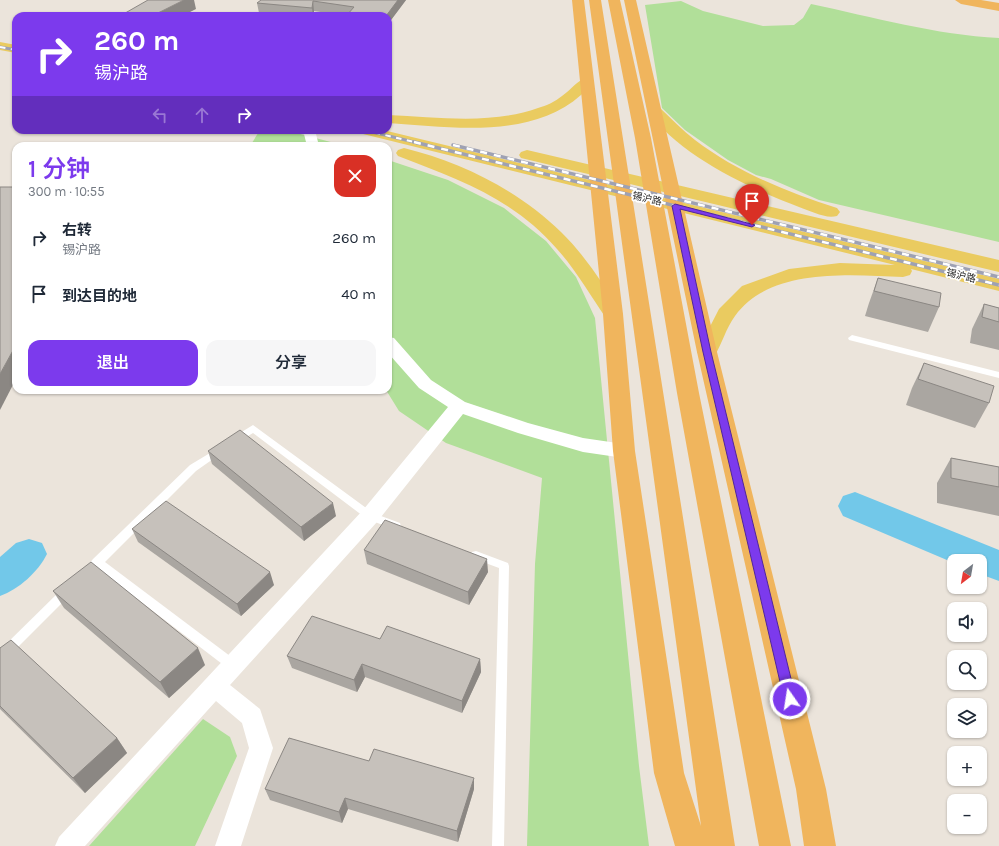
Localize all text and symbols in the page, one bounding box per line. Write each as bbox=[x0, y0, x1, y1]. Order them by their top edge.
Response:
text: 260 m bbox=[94, 24, 179, 57]
icon: right bbox=[28, 28, 80, 80]
text: 锡沪路 bbox=[94, 62, 148, 84]
icon: left bbox=[149, 104, 171, 126]
icon: ahead bbox=[191, 104, 213, 126]
icon: right bbox=[233, 104, 255, 126]
text: 1 分钟 bbox=[28, 155, 90, 183]
button: close bbox=[334, 155, 376, 197]
text: 300 m · 10:55 bbox=[28, 184, 105, 199]
pin bbox=[735, 184, 769, 225]
street label: 锡沪路 bbox=[631, 190, 663, 208]
icon: arrive bbox=[741, 190, 763, 212]
text: 右转 bbox=[62, 221, 92, 239]
icon: right bbox=[28, 227, 50, 249]
text: 260 m bbox=[332, 229, 376, 247]
text: 锡沪路 bbox=[62, 242, 101, 257]
street label: 锡沪路 bbox=[945, 267, 977, 285]
icon: arrive bbox=[28, 283, 50, 305]
text: 40 m bbox=[341, 285, 376, 303]
text: 到达目的地 bbox=[62, 287, 137, 305]
button: 退出 bbox=[28, 340, 198, 386]
button: 分享 bbox=[206, 340, 376, 386]
north arrow bbox=[947, 554, 987, 594]
map controls bbox=[947, 554, 987, 834]
button: sound bbox=[947, 602, 987, 642]
button: search bbox=[947, 650, 987, 690]
position arrow bbox=[769, 678, 811, 720]
button: layers bbox=[947, 698, 987, 738]
button: + bbox=[947, 746, 987, 786]
button: − bbox=[947, 794, 987, 834]

